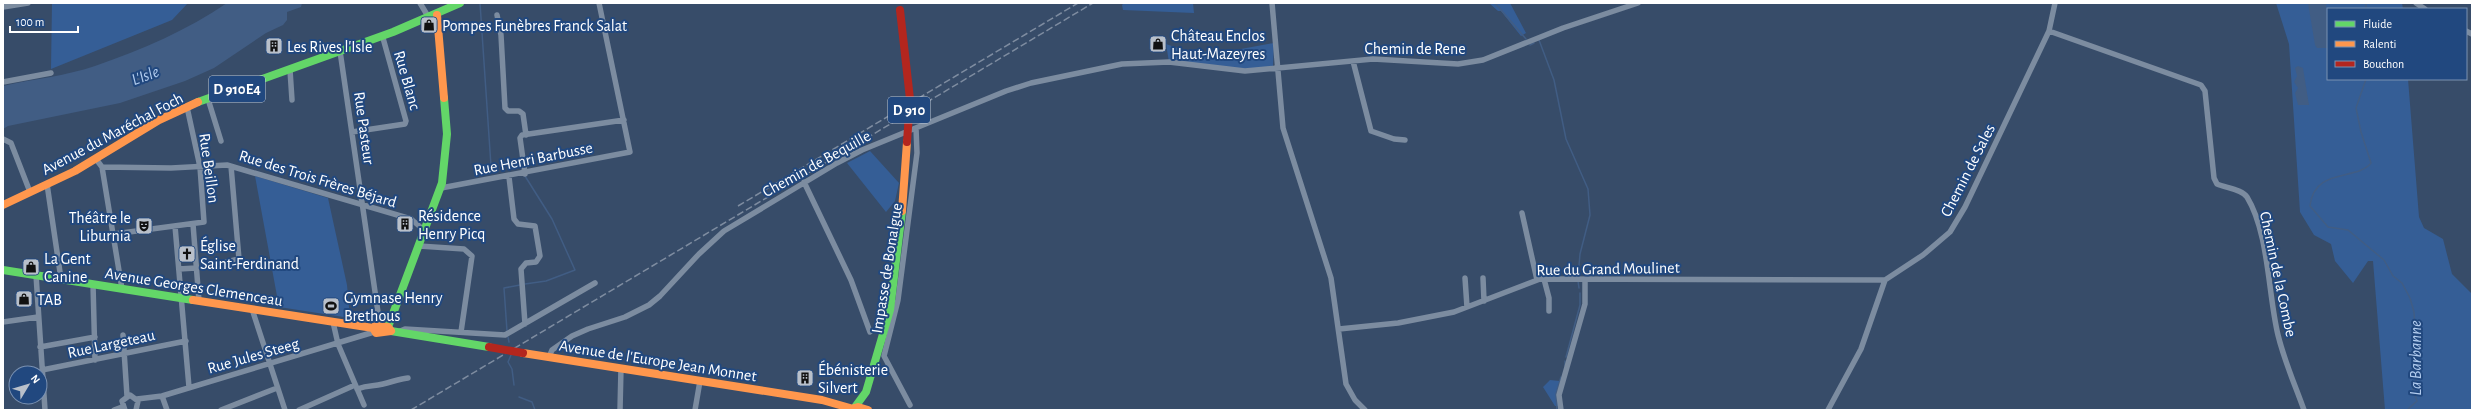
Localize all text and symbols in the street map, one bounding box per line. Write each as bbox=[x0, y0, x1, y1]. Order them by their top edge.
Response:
scale bar bbox=[10, 8, 78, 34]
legend bbox=[2327, 8, 2467, 80]
shop icon: Pompes Funèbres Franck Salat bbox=[419, 15, 439, 35]
text: 100 m bbox=[16, 16, 44, 28]
place label: Pompes Funèbres Franck Salat bbox=[442, 18, 627, 34]
text: Fluide bbox=[2363, 18, 2392, 30]
place label: Château Enclos Haut-Mazeyres bbox=[1171, 28, 1265, 63]
shop icon: Château Enclos Haut-Mazeyres bbox=[1148, 34, 1168, 54]
building icon: Les Rives l'Isle bbox=[264, 36, 284, 56]
text: Ralenti bbox=[2363, 38, 2396, 50]
place label: Les Rives l'Isle bbox=[287, 39, 372, 55]
street label: Chemin de Rene bbox=[1364, 41, 1466, 57]
street label: Rue Blanc bbox=[391, 49, 423, 112]
text: Bouchon bbox=[2363, 58, 2404, 70]
water label: L'Isle bbox=[129, 63, 161, 88]
road number: D 910E4 bbox=[209, 76, 265, 102]
street label: Avenue du Maréchal Foch bbox=[39, 90, 186, 178]
street label: Rue Pasteur bbox=[351, 91, 377, 166]
road number: D 910 bbox=[888, 97, 930, 123]
street label: Chemin de Sales bbox=[1938, 121, 1998, 219]
street label: Chemin de Bequille bbox=[760, 128, 873, 200]
street label: Rue Beillon bbox=[196, 132, 222, 204]
street label: Rue Henri Barbusse bbox=[472, 140, 594, 178]
street label: Rue des Trois Frères Béjard bbox=[237, 147, 398, 212]
street label: Impasse de Bonalgue bbox=[869, 202, 905, 334]
place label: Résidence Henry Picq bbox=[418, 208, 485, 243]
place label: Théâtre le Liburnia bbox=[69, 210, 131, 244]
street label: Chemin de la Combe bbox=[2257, 210, 2299, 338]
building icon: Résidence Henry Picq bbox=[395, 214, 415, 234]
theatre icon: Théâtre le Liburnia bbox=[134, 216, 154, 236]
place label: Église Saint-Ferdinand bbox=[200, 236, 299, 272]
church icon: Église Saint-Ferdinand bbox=[177, 244, 197, 264]
place label: La Gent Canine bbox=[44, 251, 91, 285]
shop icon: La Gent Canine bbox=[21, 257, 41, 277]
street label: Rue du Grand Moulinet bbox=[1536, 260, 1680, 278]
street label: Avenue Georges Clemenceau bbox=[104, 265, 284, 309]
shop icon: TAB bbox=[14, 289, 34, 309]
place label: Gymnase Henry Brethous bbox=[344, 290, 443, 324]
place label: TAB bbox=[37, 292, 62, 308]
sports icon: Gymnase Henry Brethous bbox=[321, 296, 341, 316]
water label: La Barbanne bbox=[2407, 320, 2424, 396]
street label: Rue Largeteau bbox=[66, 327, 156, 361]
street label: Rue Jules Steeg bbox=[206, 335, 301, 377]
street label: Avenue de l'Europe Jean Monnet bbox=[558, 337, 758, 385]
place label: Ébénisterie Silvert bbox=[818, 360, 888, 396]
north arrow bbox=[8, 365, 48, 405]
building icon: Ébénisterie Silvert bbox=[795, 368, 815, 388]
text: N bbox=[29, 373, 42, 386]

